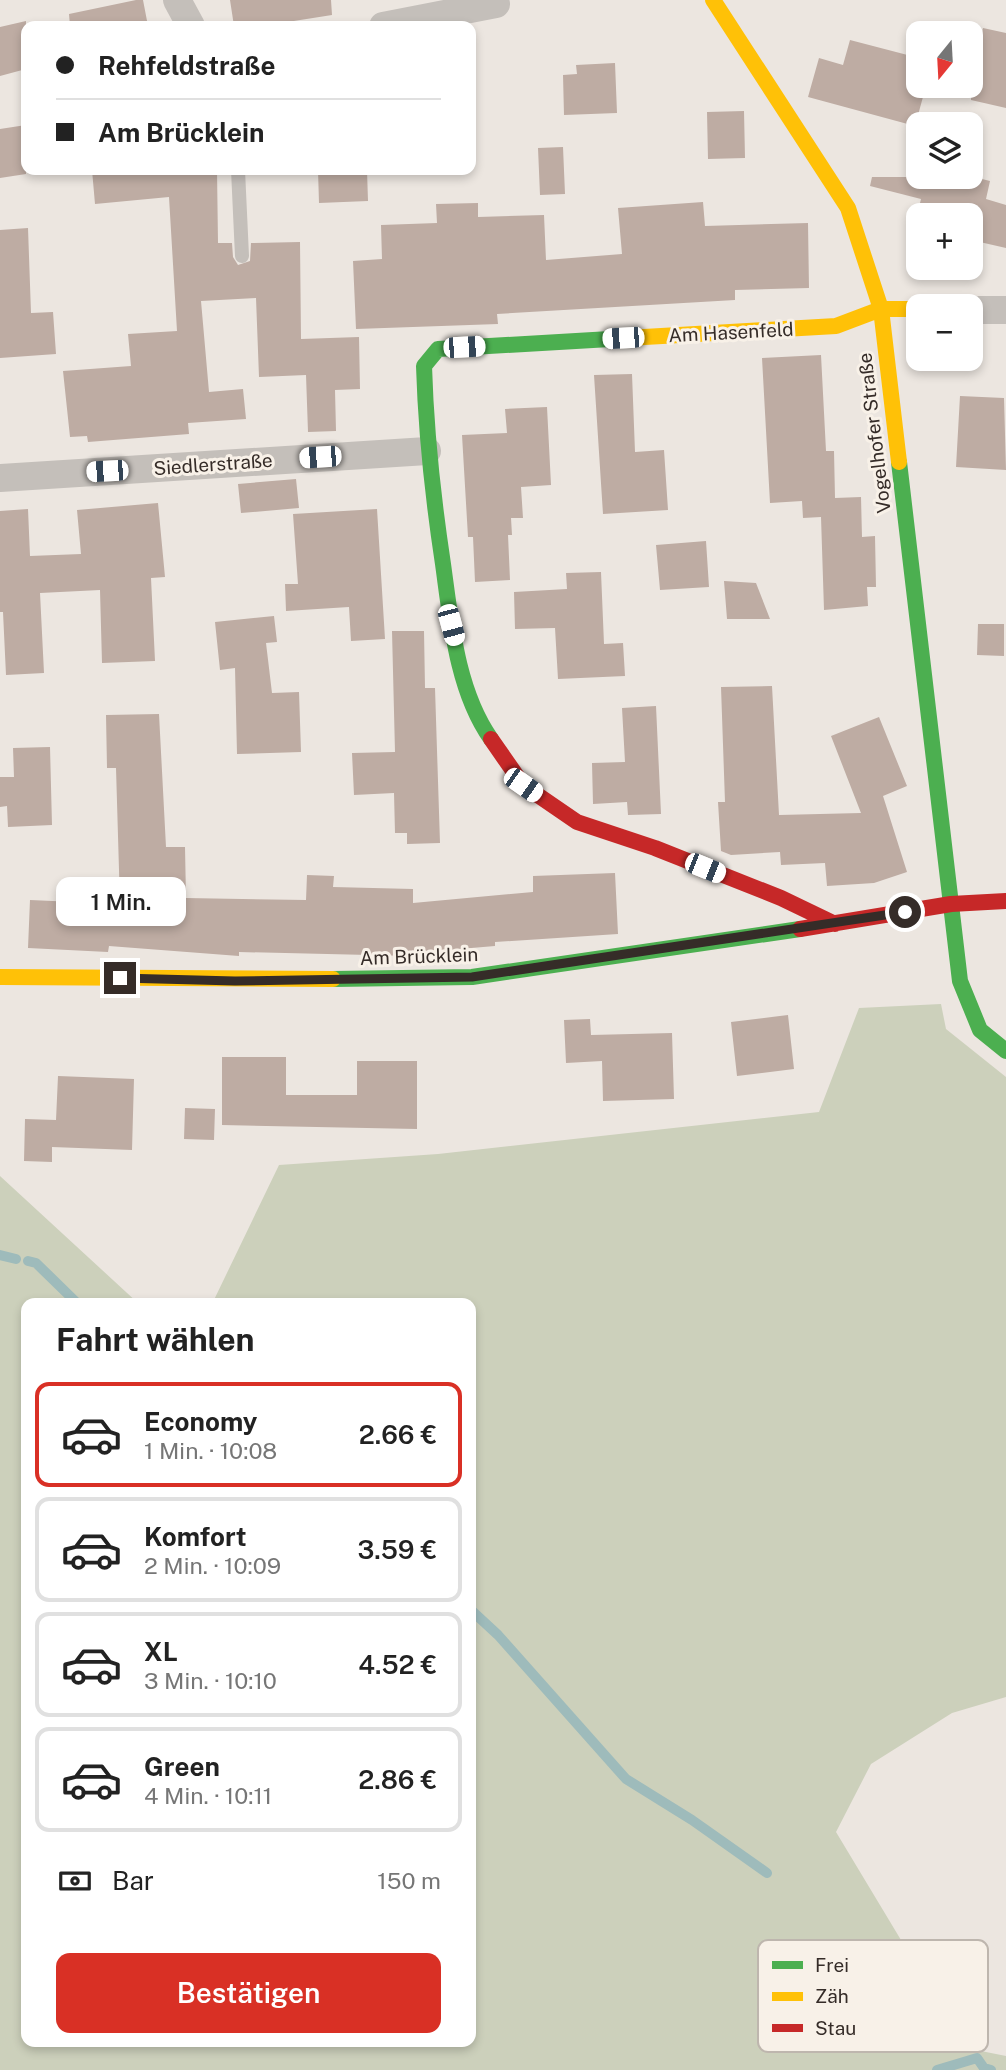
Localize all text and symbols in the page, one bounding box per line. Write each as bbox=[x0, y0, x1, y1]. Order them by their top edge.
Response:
north arrow bbox=[906, 21, 984, 98]
map controls bbox=[906, 21, 983, 371]
text: Rehfeldstraße bbox=[98, 50, 276, 81]
button: layers bbox=[906, 112, 983, 189]
text: Am Brücklein bbox=[98, 117, 264, 148]
button: + bbox=[906, 203, 983, 280]
button: − bbox=[906, 294, 983, 371]
street label: Am Hasenfeld bbox=[668, 318, 794, 346]
car bbox=[602, 326, 645, 350]
car bbox=[443, 335, 486, 359]
street label: Vogelhofer Straße bbox=[853, 352, 895, 514]
car bbox=[299, 445, 342, 469]
street label: Siedlerstraße bbox=[153, 449, 273, 479]
car bbox=[86, 459, 129, 483]
car bbox=[436, 602, 467, 648]
car bbox=[500, 764, 547, 806]
car bbox=[682, 850, 729, 886]
callout: 1 Min. bbox=[55, 876, 185, 926]
text: 1 Min. bbox=[90, 888, 152, 915]
route start bbox=[889, 896, 921, 928]
street label: Am Brücklein bbox=[359, 943, 479, 969]
route end bbox=[104, 962, 136, 994]
text: Fahrt wählen bbox=[56, 1321, 255, 1358]
icon: car bbox=[60, 1403, 123, 1466]
text: Economy bbox=[144, 1406, 257, 1437]
text: 2.66 € bbox=[359, 1419, 437, 1450]
text: 1 Min. · 10:08 bbox=[144, 1437, 277, 1464]
icon: car bbox=[60, 1518, 123, 1581]
text: Komfort bbox=[144, 1521, 246, 1552]
text: 3.59 € bbox=[357, 1534, 437, 1565]
text: 2 Min. · 10:09 bbox=[144, 1552, 281, 1579]
icon: car bbox=[60, 1633, 123, 1696]
text: XL bbox=[144, 1636, 178, 1667]
text: 4.52 € bbox=[358, 1649, 437, 1680]
text: 3 Min. · 10:10 bbox=[144, 1667, 277, 1694]
icon: car bbox=[60, 1748, 123, 1811]
text: Green bbox=[144, 1751, 220, 1782]
text: 2.86 € bbox=[358, 1764, 437, 1795]
text: 4 Min. · 10:11 bbox=[144, 1782, 272, 1809]
icon: cash bbox=[56, 1862, 94, 1900]
text: Bar bbox=[112, 1865, 154, 1896]
text: 150 m bbox=[377, 1867, 441, 1894]
legend bbox=[758, 1940, 988, 2052]
button: Bestätigen bbox=[56, 1953, 441, 2033]
text: Frei bbox=[815, 1954, 849, 1976]
text: Zäh bbox=[815, 1985, 849, 2007]
text: Stau bbox=[815, 2017, 856, 2039]

